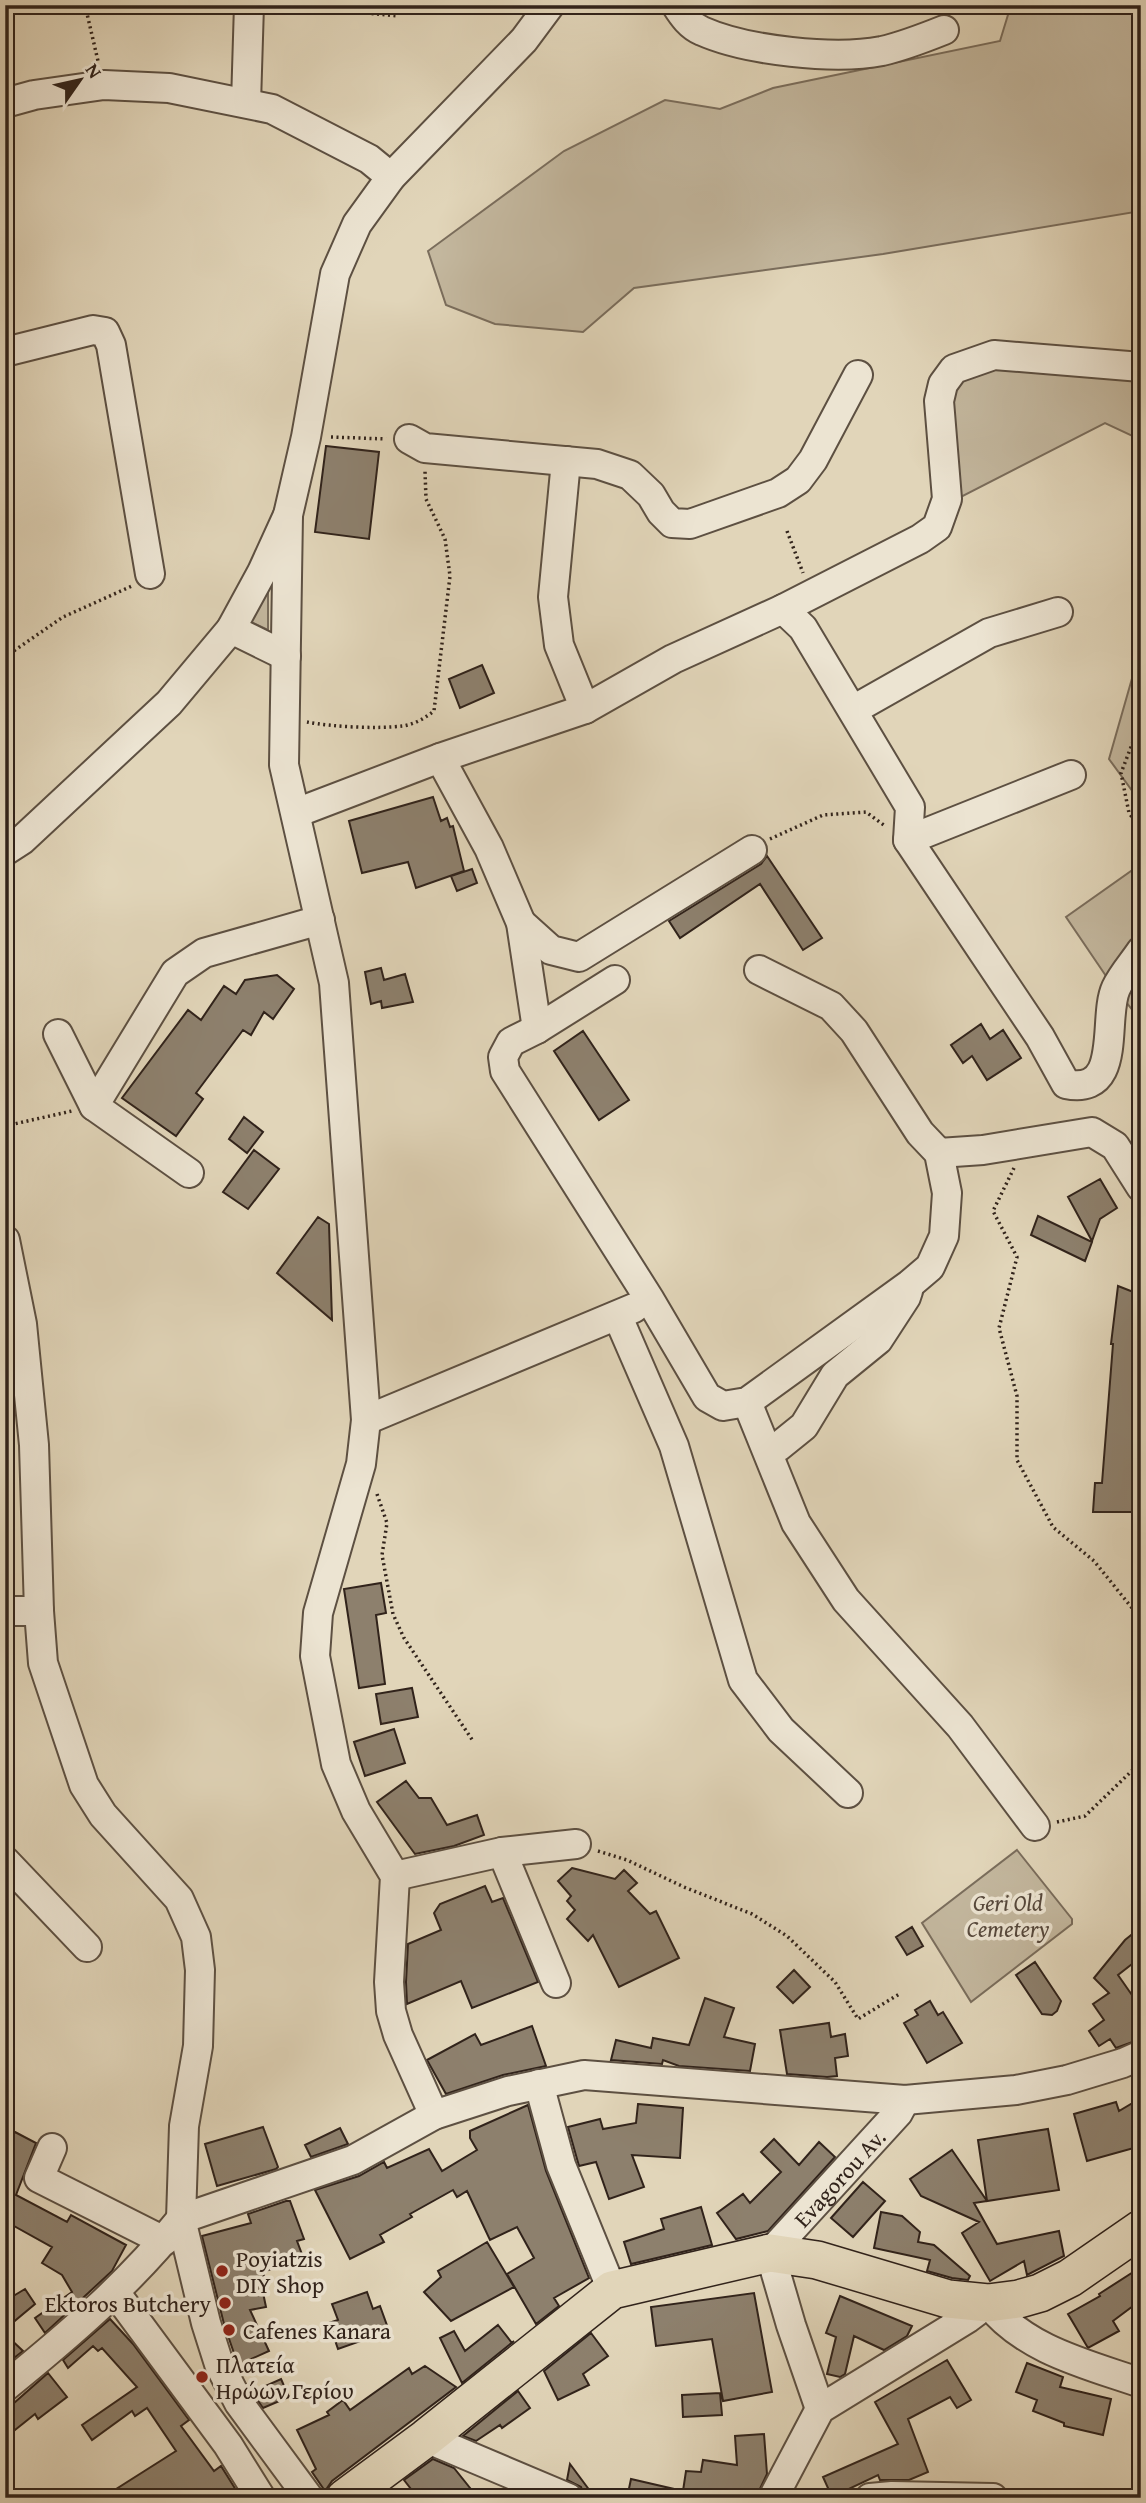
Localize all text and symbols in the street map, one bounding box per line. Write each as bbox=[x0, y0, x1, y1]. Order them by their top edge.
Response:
north arrow bbox=[46, 46, 116, 116]
text: N bbox=[79, 57, 109, 84]
park label: Geri Old Cemetery bbox=[967, 1886, 1050, 1945]
street label: Evagorou Av. bbox=[785, 2121, 893, 2234]
place label: Poyiatzis DIY Shop bbox=[236, 2242, 324, 2301]
marker: Poyiatzis DIY Shop bbox=[214, 2263, 230, 2279]
place label: Ektoros Butchery bbox=[45, 2287, 212, 2320]
marker: Ektoros Butchery bbox=[217, 2295, 233, 2311]
place label: Cafenes Kanara bbox=[243, 2314, 391, 2347]
marker: Cafenes Kanara bbox=[221, 2322, 237, 2338]
place label: Πλατεία Ηρώων Γερίου bbox=[216, 2348, 354, 2407]
marker: Πλατεία Ηρώων Γερίου bbox=[194, 2369, 210, 2385]

